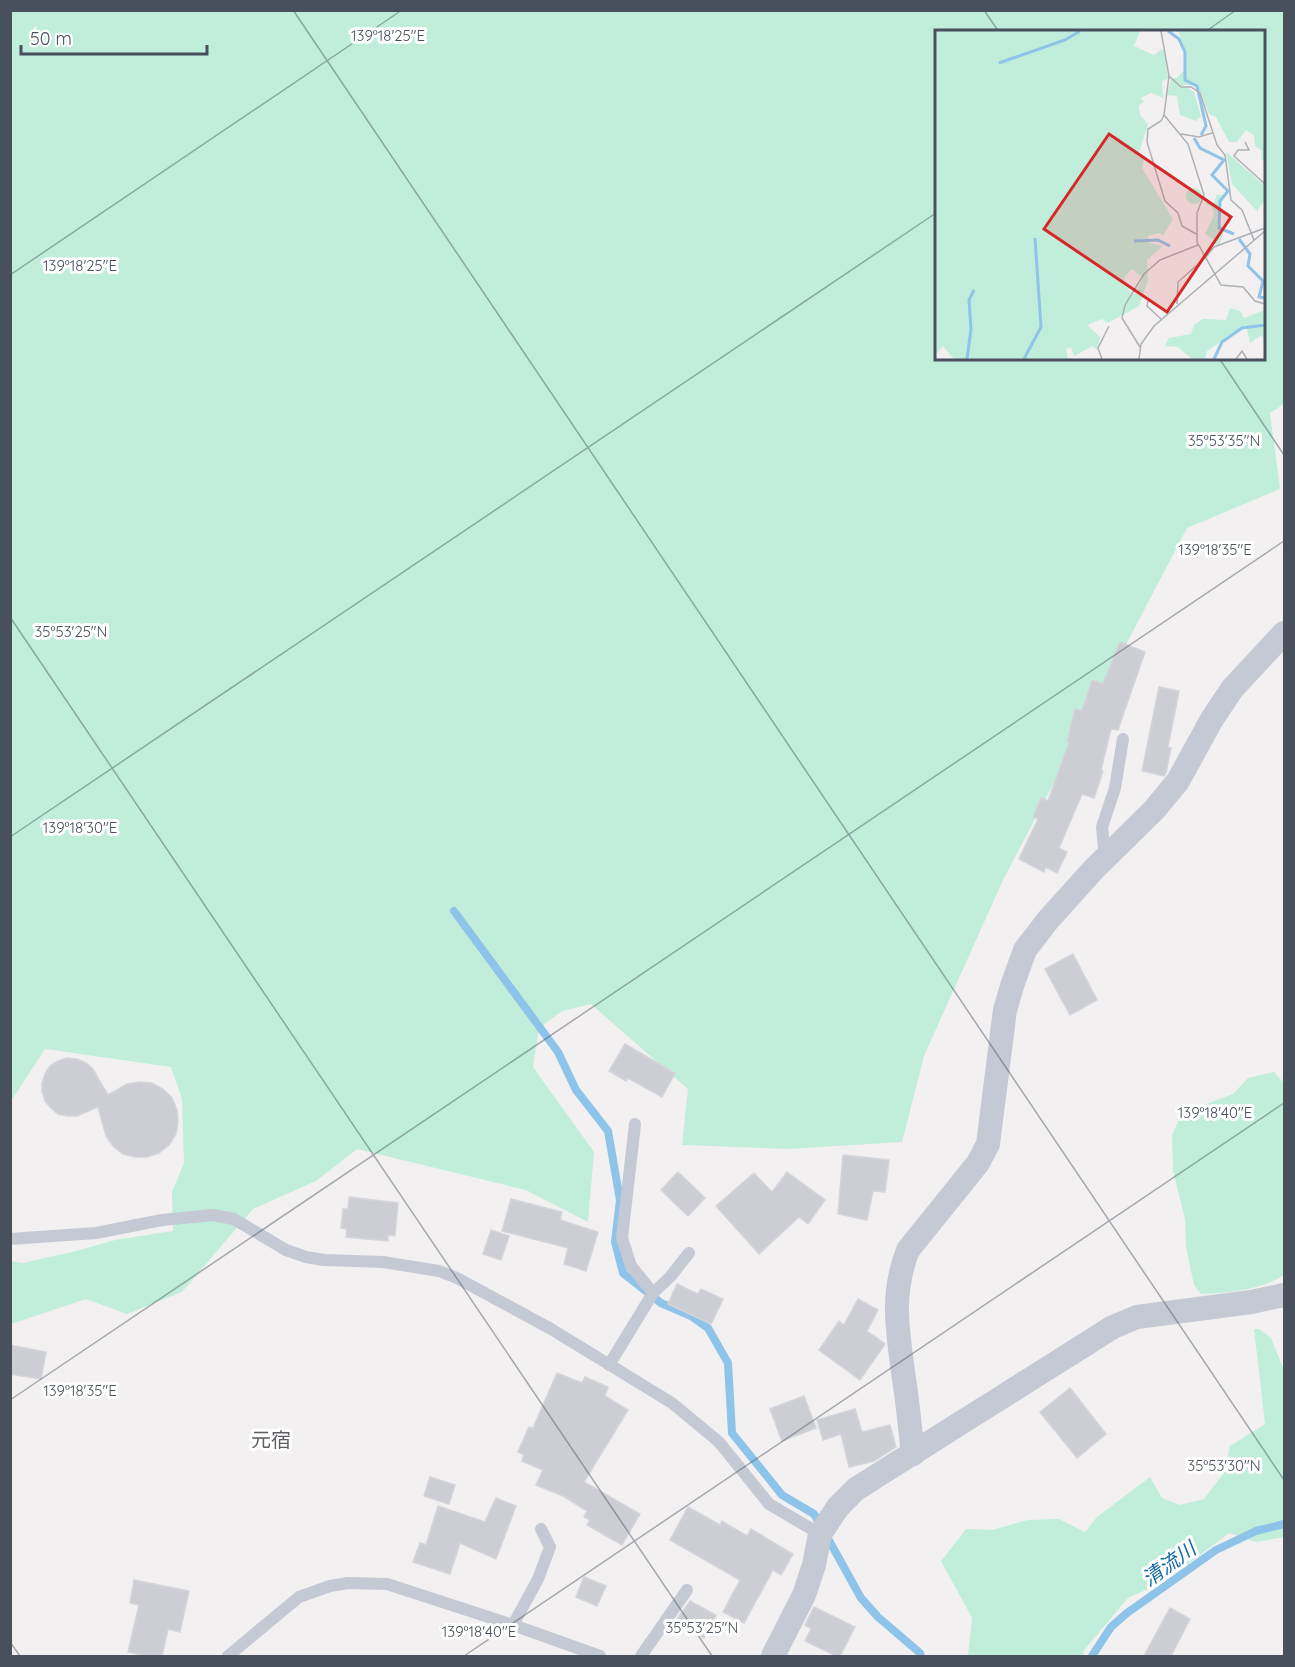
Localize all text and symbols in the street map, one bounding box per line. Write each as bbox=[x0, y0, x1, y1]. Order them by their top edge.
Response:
scale bar bbox=[21, 18, 207, 56]
text: 139°18'25"E bbox=[351, 26, 425, 45]
text: 50 m bbox=[30, 27, 72, 50]
inset map bbox=[935, 30, 1265, 360]
text: 139°18'25"E bbox=[43, 256, 117, 275]
text: 35°53'35"N bbox=[1188, 431, 1260, 450]
text: 139°18'35"E bbox=[1178, 540, 1252, 559]
text: 35°53'25"N bbox=[34, 622, 108, 641]
text: 139°18'30"E bbox=[43, 818, 117, 837]
text: 139°18'40"E bbox=[1178, 1103, 1252, 1122]
text: 139°18'35"E bbox=[43, 1381, 117, 1400]
district label: 元宿 bbox=[251, 1427, 291, 1452]
text: 35°53'30"N bbox=[1187, 1456, 1261, 1475]
water label: 清流川 bbox=[1137, 1535, 1202, 1591]
text: 35°53'25"N bbox=[665, 1618, 739, 1637]
text: 139°18'40"E bbox=[442, 1622, 516, 1641]

